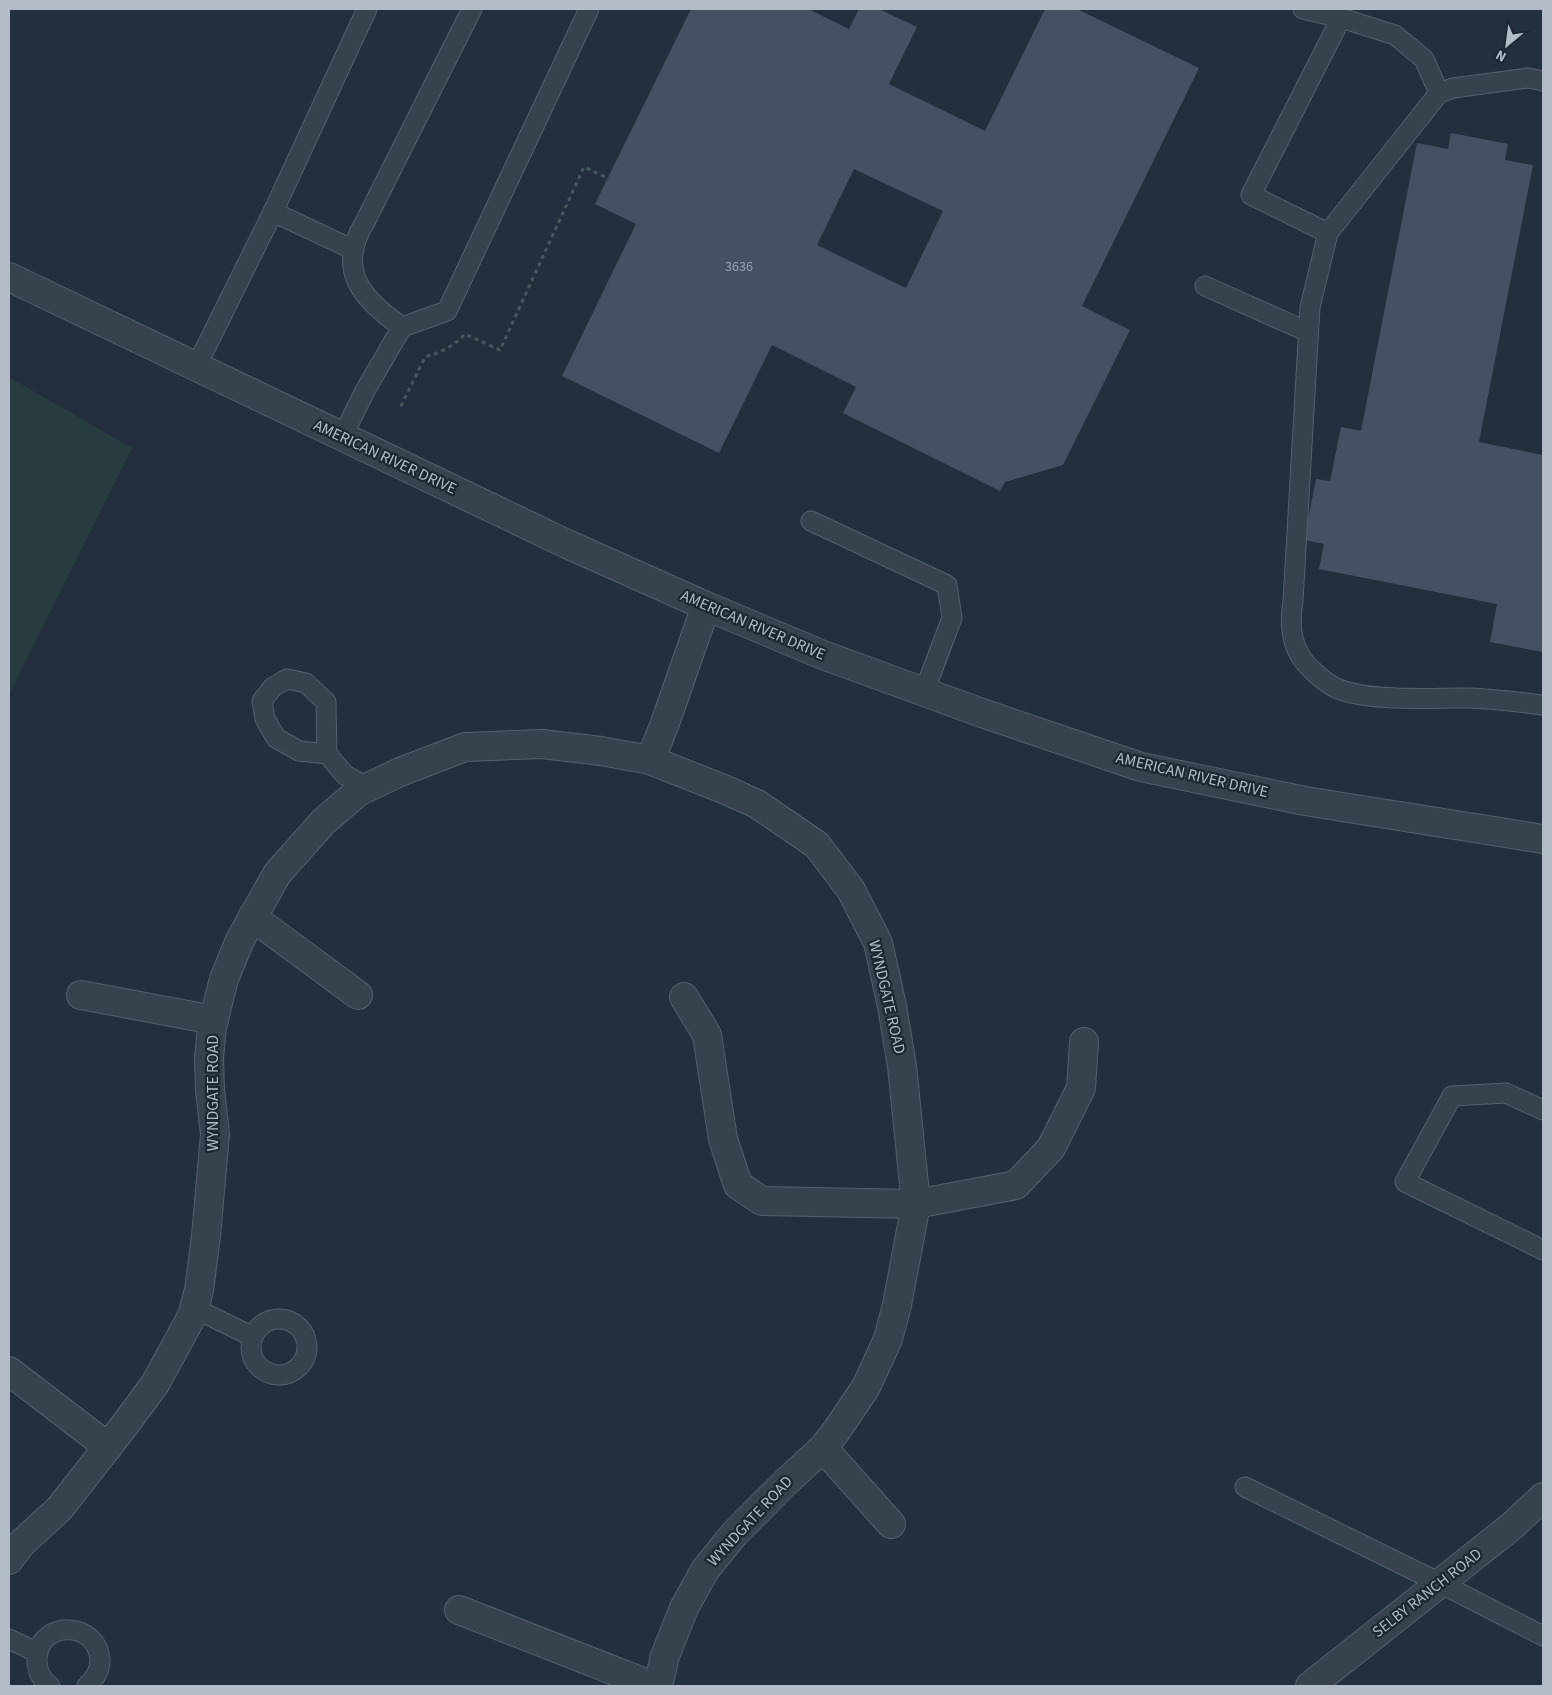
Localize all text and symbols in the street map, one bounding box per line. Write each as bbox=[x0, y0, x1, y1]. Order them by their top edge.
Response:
north arrow bbox=[1482, 20, 1532, 70]
text: N bbox=[1492, 44, 1510, 66]
house number: 3636 bbox=[725, 257, 753, 277]
street label: AMERICAN RIVER DRIVE bbox=[310, 414, 460, 500]
street label: AMERICAN RIVER DRIVE bbox=[677, 584, 829, 666]
street label: AMERICAN RIVER DRIVE bbox=[1114, 747, 1270, 803]
street label: WYNDGATE ROAD bbox=[863, 938, 911, 1056]
street label: WYNDGATE ROAD bbox=[202, 1035, 224, 1151]
street label: WYNDGATE ROAD bbox=[702, 1471, 798, 1571]
street label: SELBY RANCH ROAD bbox=[1368, 1543, 1487, 1643]

